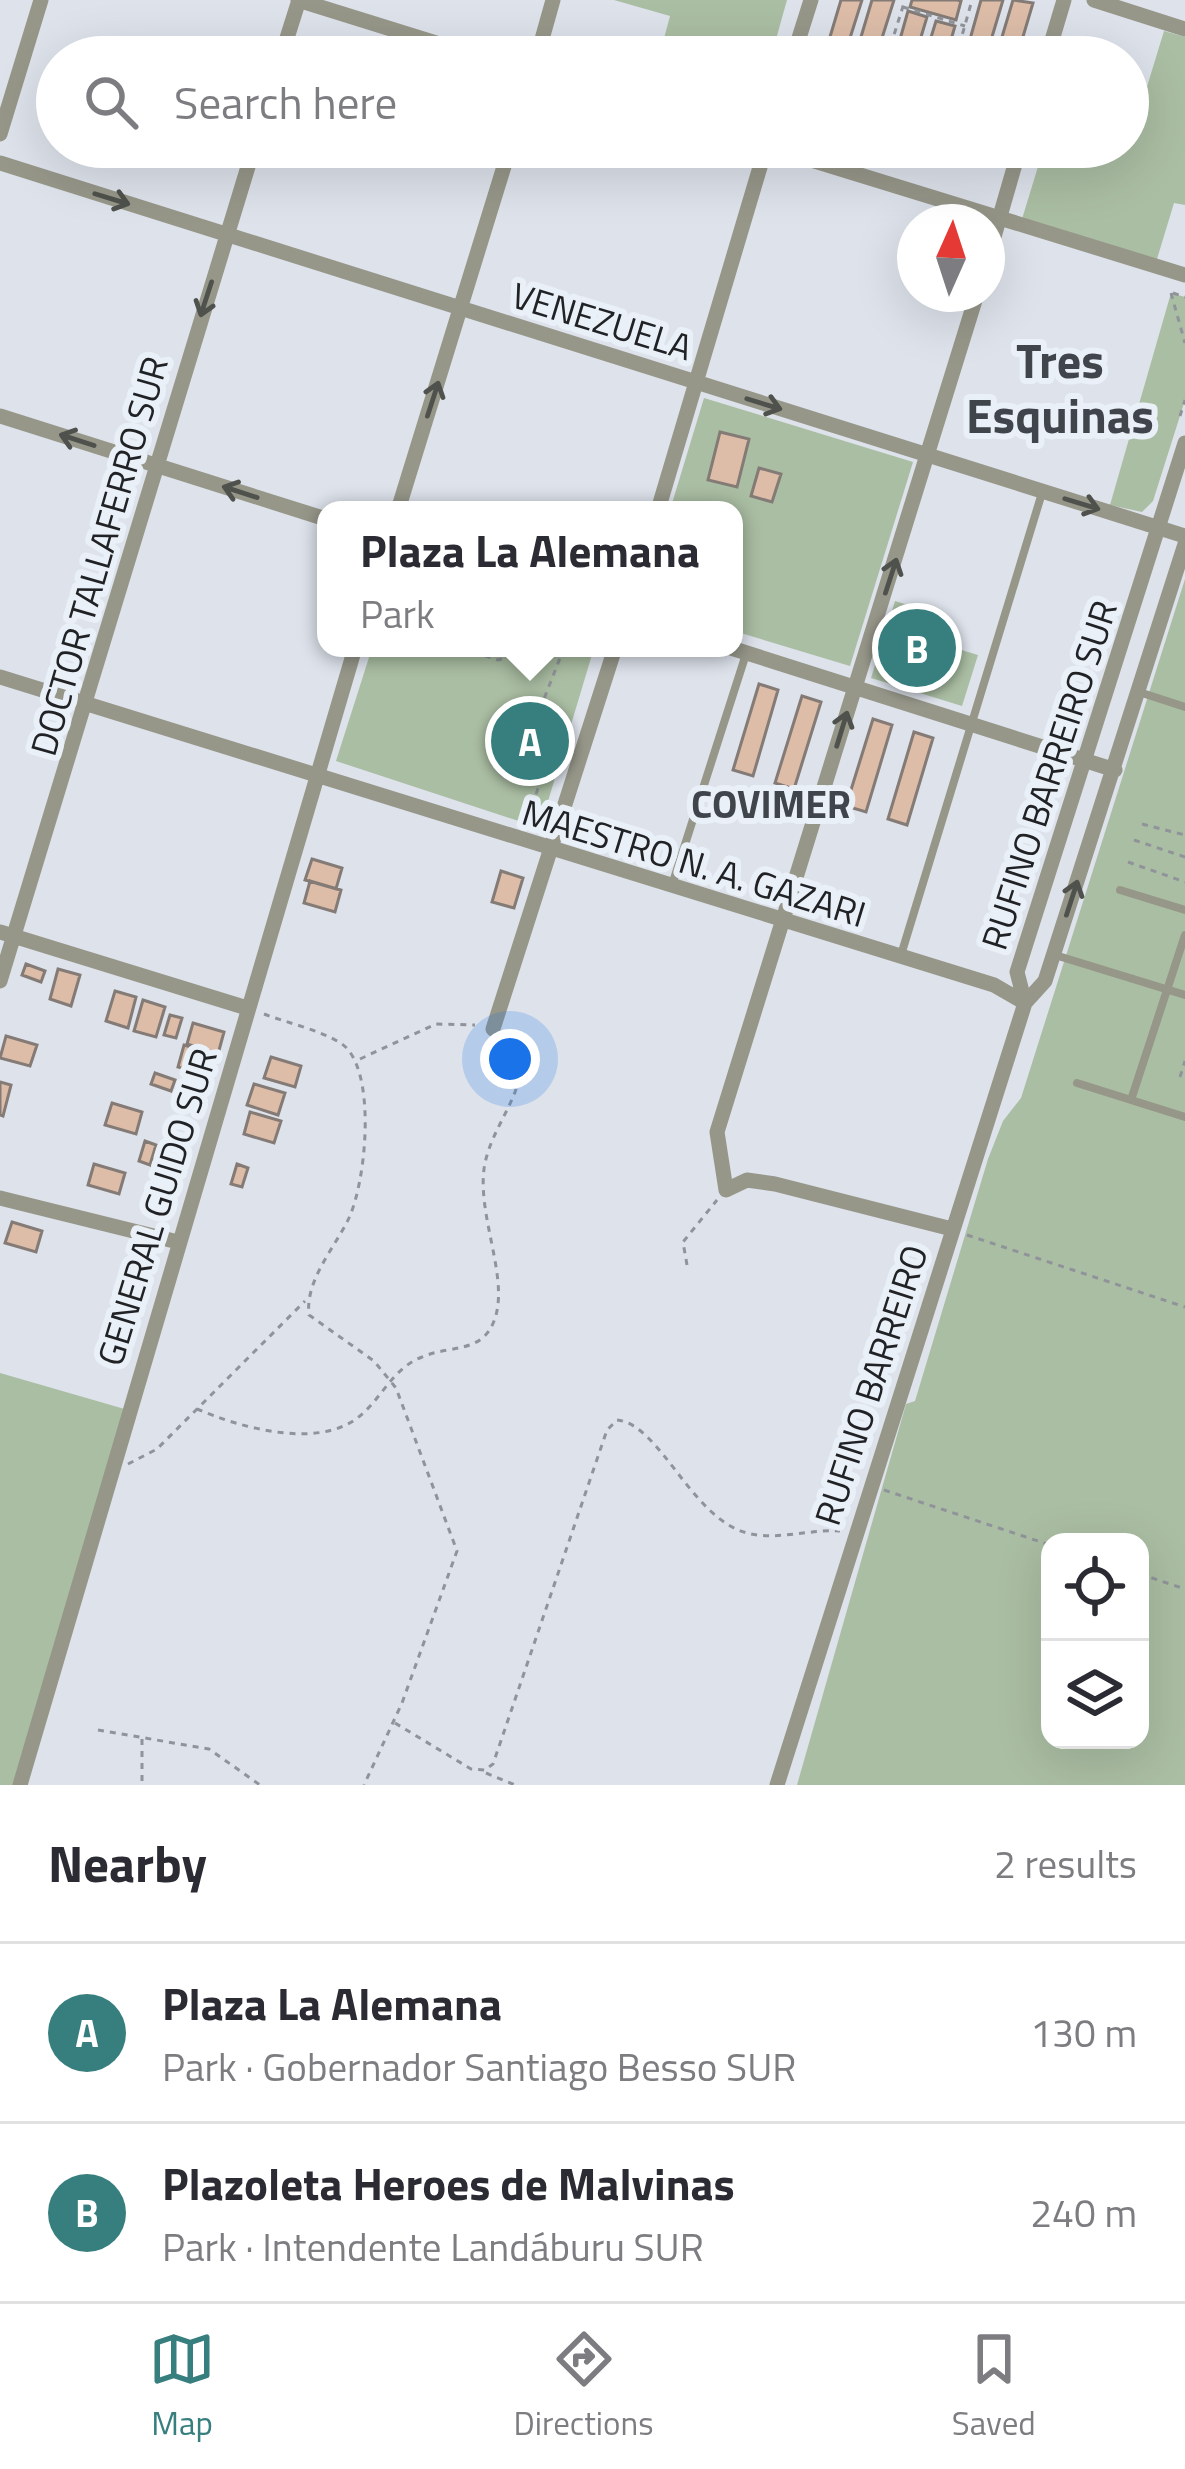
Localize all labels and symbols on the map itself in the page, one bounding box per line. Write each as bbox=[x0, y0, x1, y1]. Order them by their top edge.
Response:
one-way arrow bbox=[92, 189, 130, 211]
north arrow bbox=[897, 204, 1005, 312]
street label: VENEZUELA bbox=[505, 267, 699, 374]
one-way arrow bbox=[194, 279, 216, 317]
district label: Tres Esquinas bbox=[966, 324, 1154, 452]
street label: DOCTOR TALLAFERRO SUR bbox=[15, 350, 182, 762]
one-way arrow bbox=[424, 381, 446, 419]
one-way arrow bbox=[744, 394, 782, 416]
one-way arrow bbox=[59, 428, 97, 450]
one-way arrow bbox=[222, 480, 260, 502]
one-way arrow bbox=[1062, 494, 1100, 516]
one-way arrow bbox=[882, 558, 904, 596]
street label: RUFINO BARREIRO SUR bbox=[966, 593, 1131, 957]
pin: B bbox=[878, 603, 956, 693]
pin: A bbox=[491, 696, 569, 786]
one-way arrow bbox=[832, 711, 854, 749]
district label: COVIMER bbox=[691, 774, 851, 833]
street label: MAESTRO N. A. GAZARI bbox=[516, 784, 873, 941]
one-way arrow bbox=[1063, 880, 1085, 918]
your location bbox=[480, 1029, 540, 1089]
street label: GENERAL GUIDO SUR bbox=[82, 1042, 231, 1372]
street label: RUFINO BARREIRO bbox=[799, 1238, 942, 1532]

